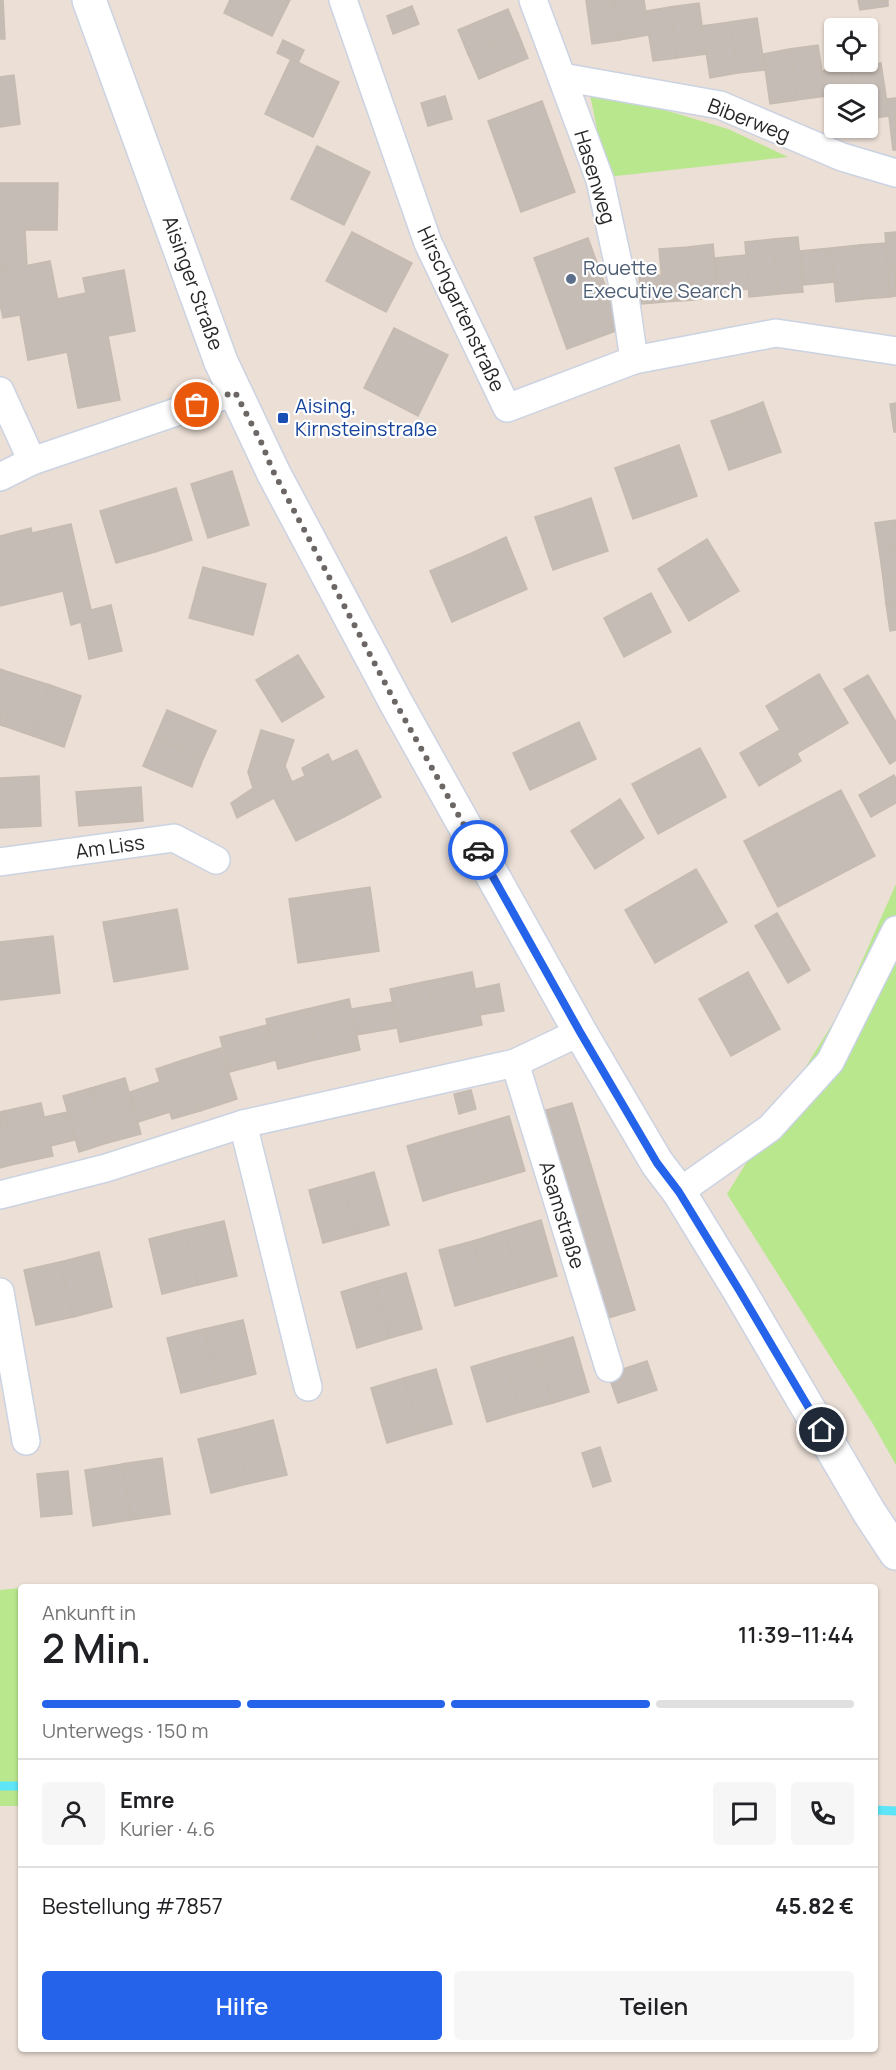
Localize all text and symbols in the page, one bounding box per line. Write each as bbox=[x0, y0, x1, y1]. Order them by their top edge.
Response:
map controls bbox=[824, 18, 878, 138]
button: locate bbox=[824, 18, 878, 72]
button: layers bbox=[824, 84, 878, 138]
street label: Biberweg bbox=[704, 91, 794, 148]
street label: Hasenweg bbox=[568, 126, 623, 227]
street label: Aisinger Straße bbox=[157, 212, 230, 354]
street label: Hirschgartenstraße bbox=[411, 222, 512, 396]
place label: Rouette Executive Search bbox=[583, 254, 742, 304]
marker: Rouette Executive Search bbox=[564, 272, 578, 286]
pin bbox=[171, 379, 222, 430]
icon: bag bbox=[180, 388, 213, 421]
place label: Aising, Kirnsteinstraße bbox=[295, 392, 437, 442]
marker: Aising, Kirnsteinstraße bbox=[276, 411, 290, 425]
courier bbox=[448, 820, 508, 880]
street label: Am Liss bbox=[74, 828, 146, 865]
icon: car bbox=[462, 834, 495, 867]
street label: Asamstraße bbox=[533, 1158, 592, 1272]
pin bbox=[796, 1404, 847, 1455]
icon: home bbox=[805, 1413, 838, 1446]
text: Ankunft in bbox=[42, 1599, 136, 1626]
text: 11:39–11:44 bbox=[738, 1620, 854, 1650]
text: 2 Min. bbox=[42, 1621, 151, 1675]
text: Unterwegs · 150 m bbox=[42, 1717, 208, 1744]
button: person bbox=[42, 1782, 105, 1845]
button: chat bbox=[713, 1782, 776, 1845]
button: phone bbox=[791, 1782, 854, 1845]
text: Emre bbox=[120, 1785, 174, 1815]
text: Kurier · 4.6 bbox=[120, 1815, 215, 1842]
text: Bestellung #7857 bbox=[42, 1891, 223, 1921]
text: 45.82 € bbox=[775, 1891, 854, 1921]
button: Hilfe bbox=[42, 1971, 442, 2040]
button: Teilen bbox=[454, 1971, 854, 2040]

